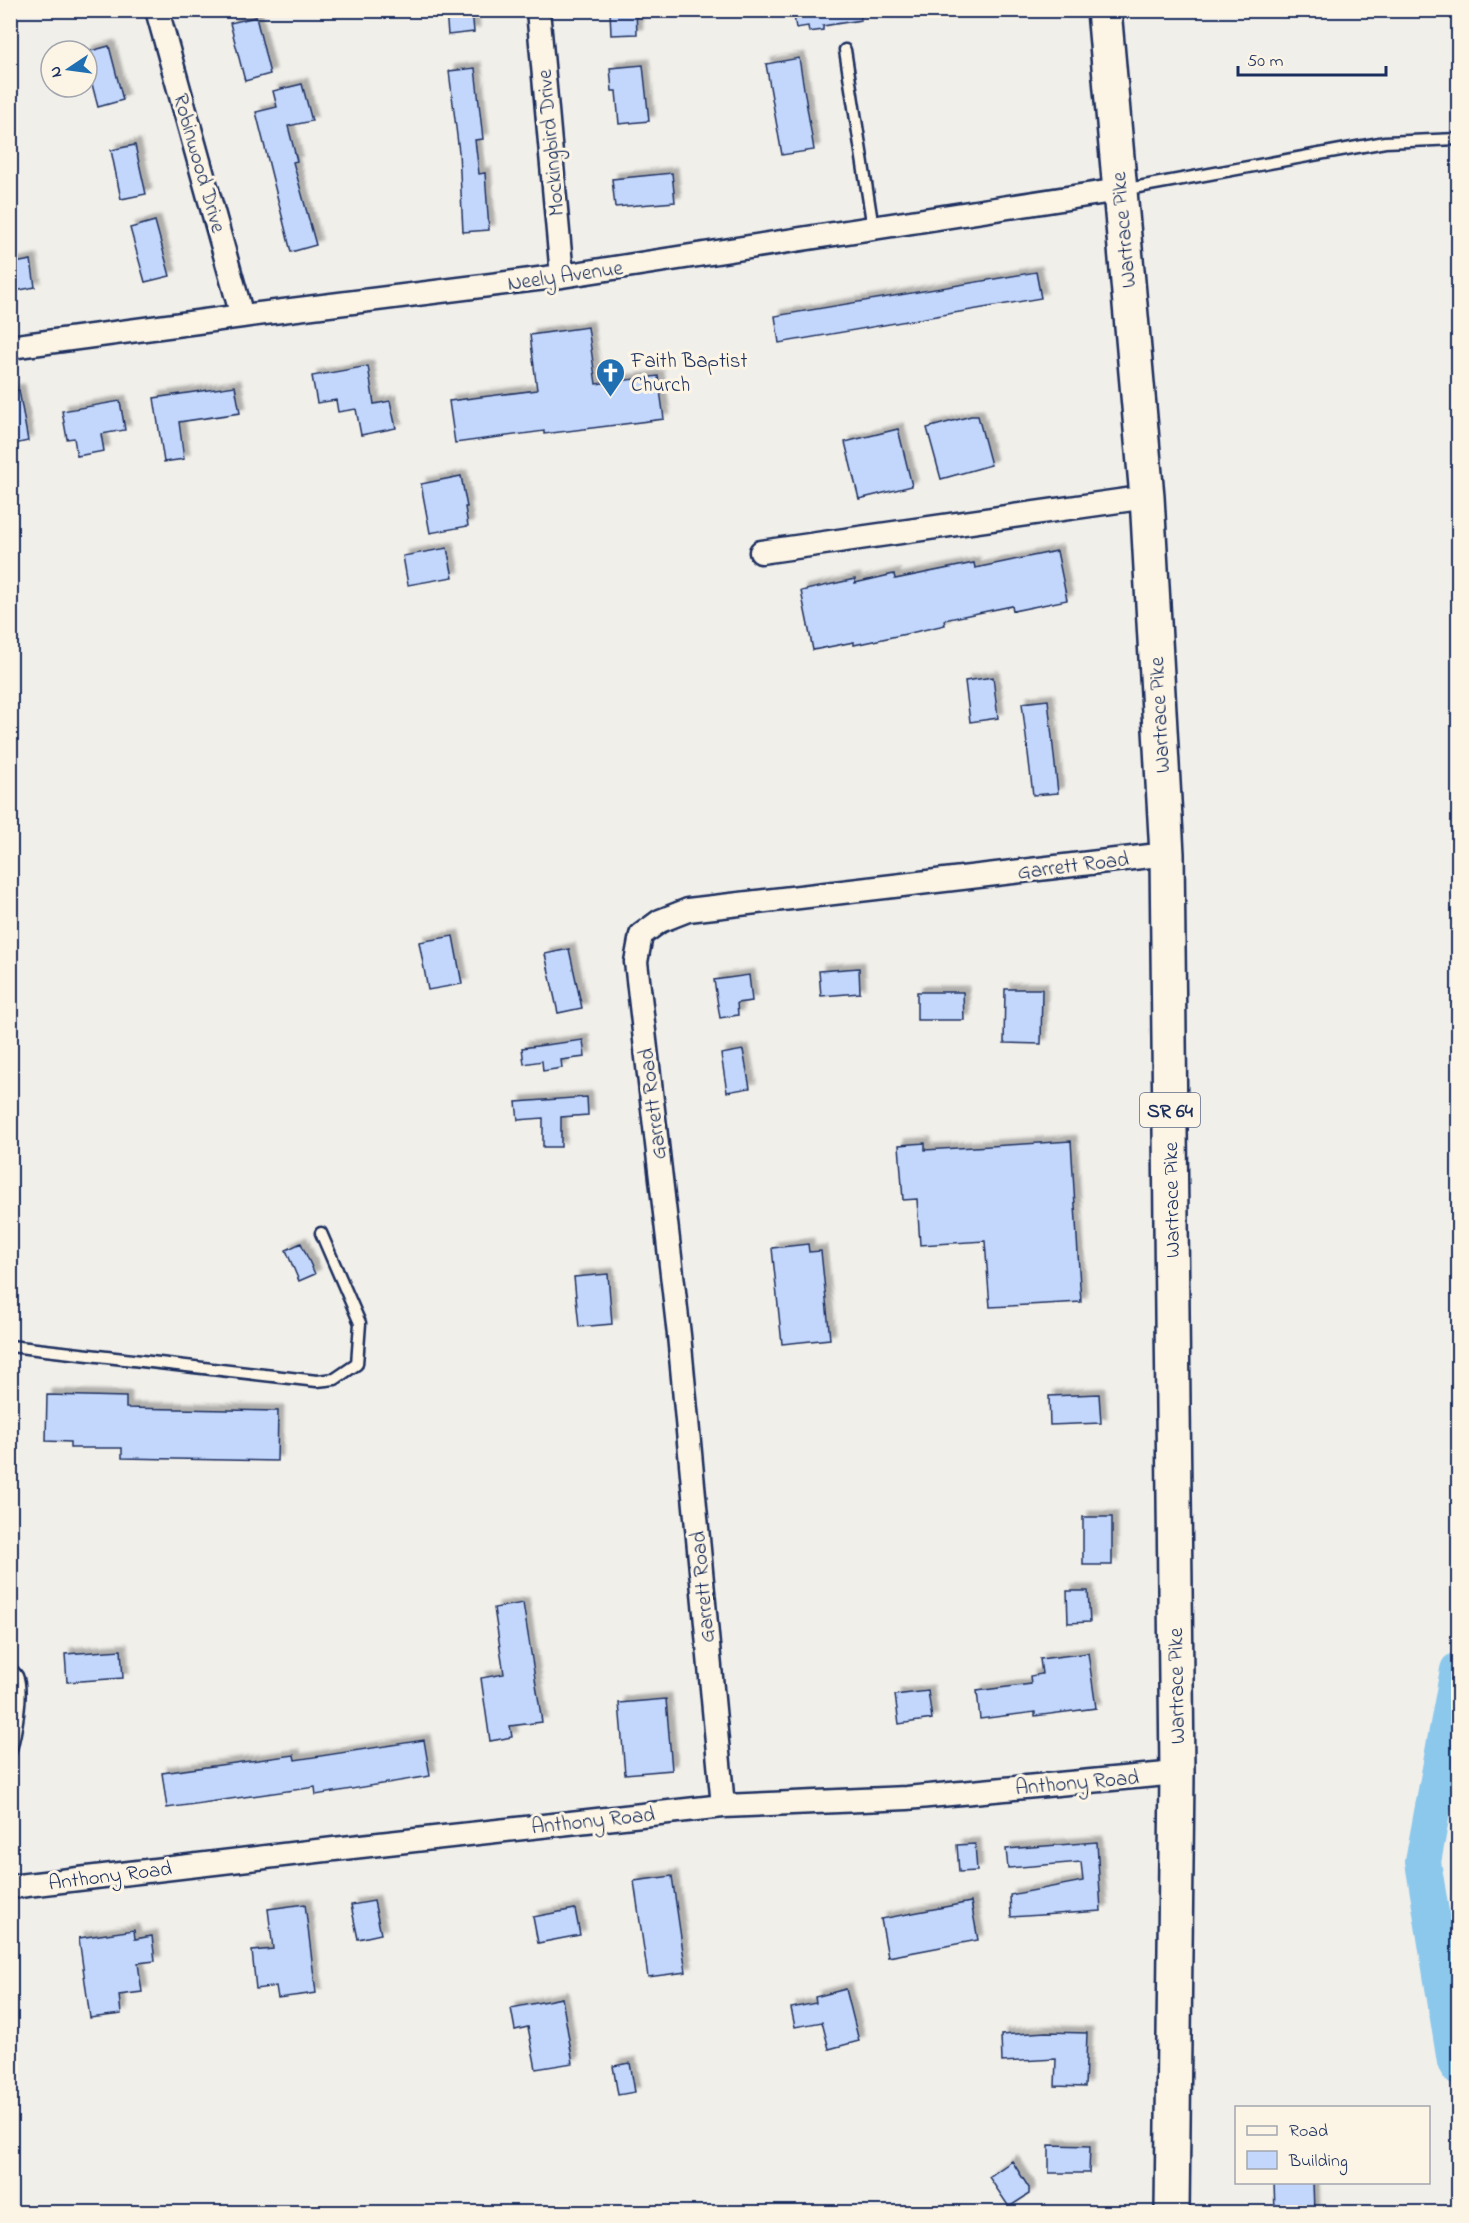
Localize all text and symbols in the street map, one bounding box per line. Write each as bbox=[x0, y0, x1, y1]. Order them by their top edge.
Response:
north arrow bbox=[39, 39, 99, 99]
scale bar bbox=[1238, 39, 1386, 77]
text: 50 m bbox=[1247, 49, 1284, 75]
text: N bbox=[43, 64, 69, 80]
street label: Mockingbird Drive bbox=[531, 67, 575, 217]
street label: Robinwood Drive bbox=[164, 90, 232, 237]
street label: Wartrace Pike bbox=[1105, 170, 1145, 289]
street label: Neely Avenue bbox=[506, 254, 626, 302]
place label: Faith Baptist Church bbox=[630, 347, 748, 401]
church icon: Faith Baptist Church bbox=[594, 356, 626, 398]
street label: Wartrace Pike bbox=[1143, 655, 1179, 774]
street label: Garrett Road bbox=[1016, 845, 1131, 889]
street label: Garrett Road bbox=[632, 1046, 676, 1161]
road number: SR 64 bbox=[1140, 1093, 1200, 1127]
street label: Wartrace Pike bbox=[1157, 1141, 1189, 1258]
street label: Garrett Road bbox=[684, 1530, 724, 1644]
street label: Wartrace Pike bbox=[1162, 1627, 1194, 1744]
street label: Anthony Road bbox=[1014, 1764, 1141, 1806]
street label: Anthony Road bbox=[530, 1801, 657, 1845]
street label: Anthony Road bbox=[47, 1855, 174, 1901]
legend bbox=[1235, 2106, 1430, 2184]
text: Road bbox=[1289, 2119, 1328, 2145]
text: Building bbox=[1288, 2149, 1348, 2176]

